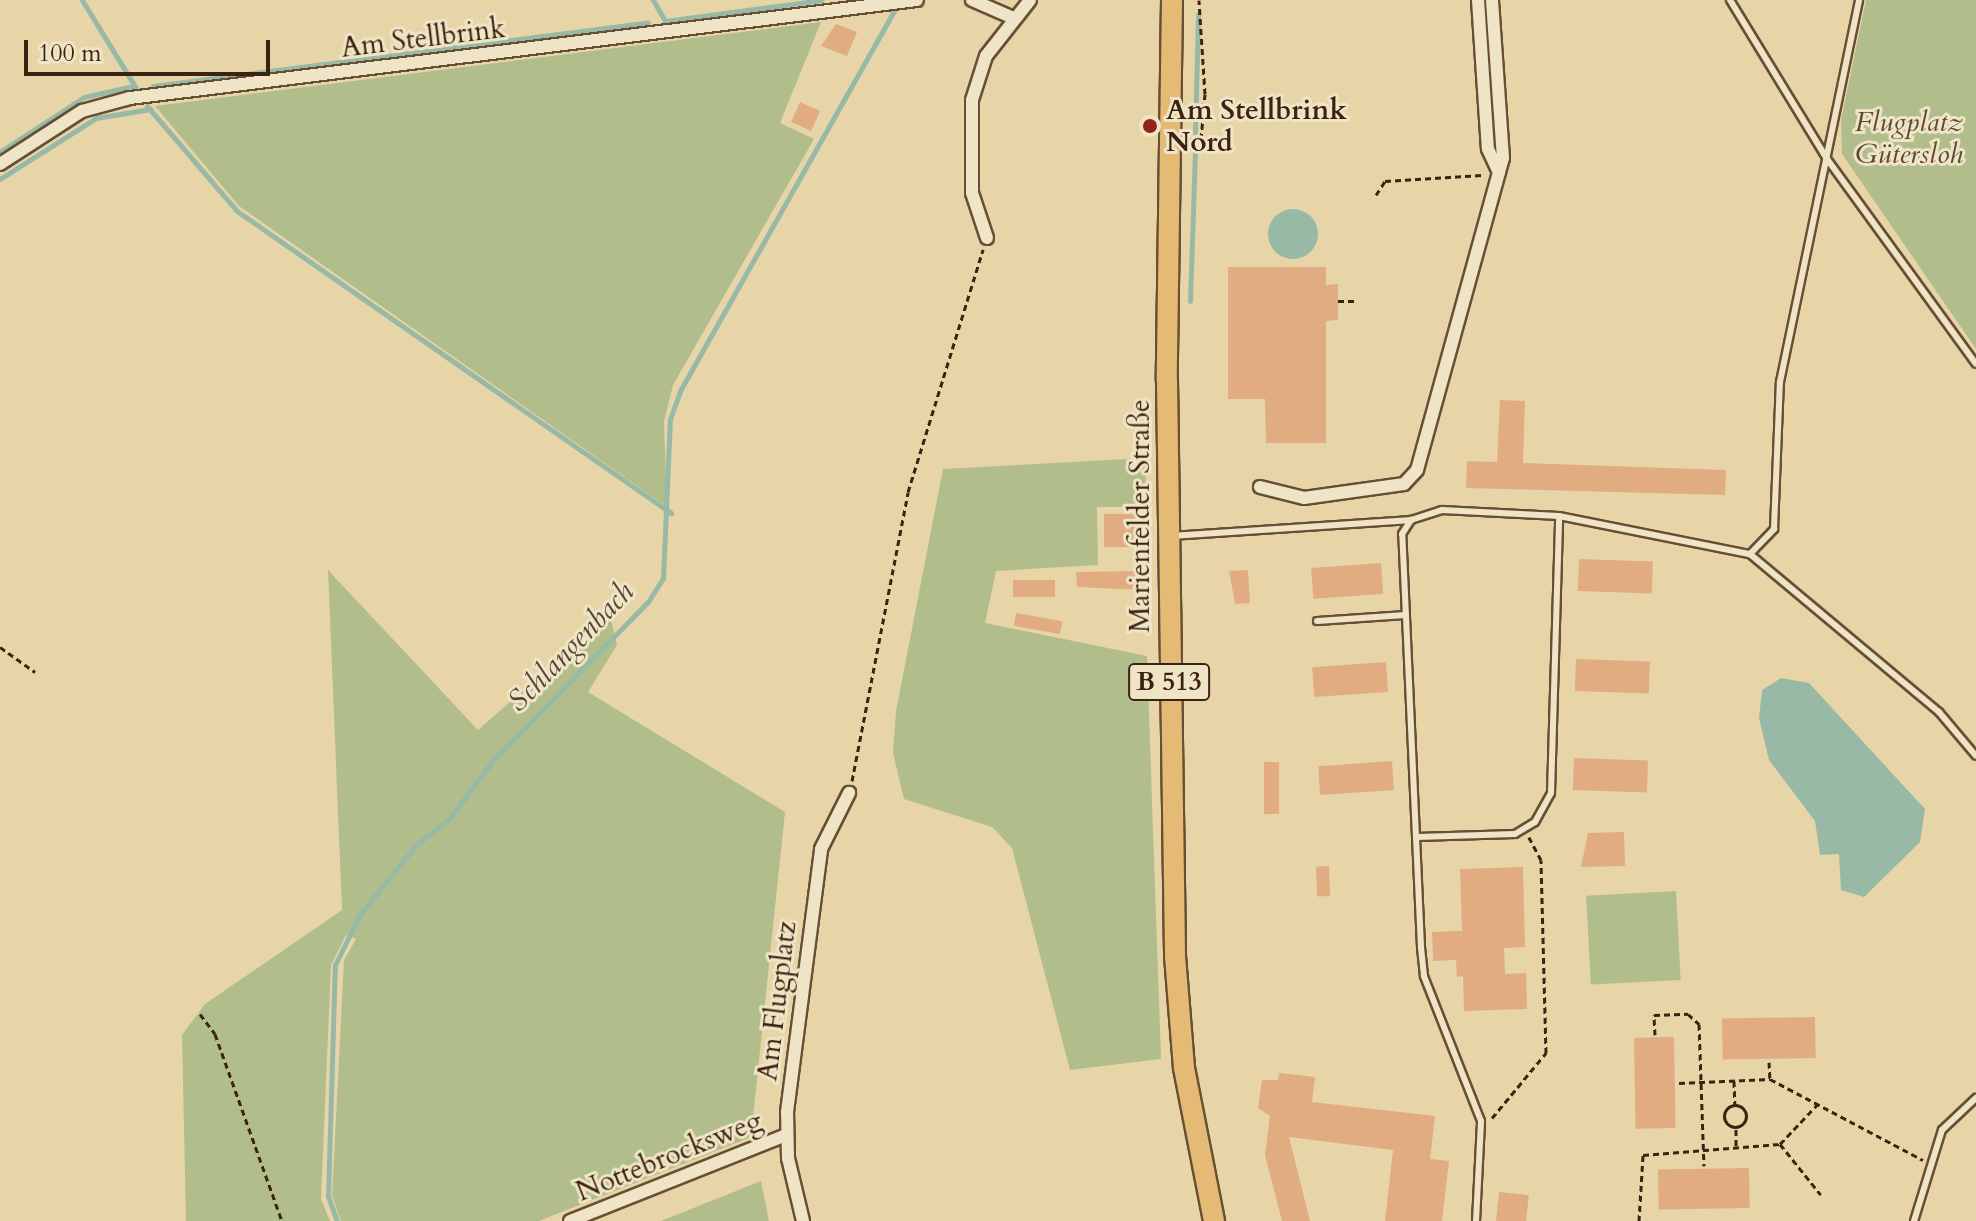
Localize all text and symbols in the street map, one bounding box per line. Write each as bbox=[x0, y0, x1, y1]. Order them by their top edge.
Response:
street label: Am Stellbrink bbox=[339, 11, 507, 65]
scale bar bbox=[28, 24, 274, 74]
text: 100 m bbox=[38, 37, 102, 70]
place label: Am Stellbrink Nord bbox=[1166, 93, 1347, 159]
park label: Flugplatz Gütersloh bbox=[1855, 105, 1963, 171]
marker: Am Stellbrink Nord bbox=[1141, 117, 1159, 135]
street label: Marienfelder Straße bbox=[1123, 399, 1157, 633]
water label: Schlangenbach bbox=[500, 575, 642, 719]
road number: B 513 bbox=[1127, 660, 1211, 704]
street label: Am Flugplatz bbox=[751, 919, 803, 1083]
street label: Nottebrocksweg bbox=[571, 1103, 767, 1209]

